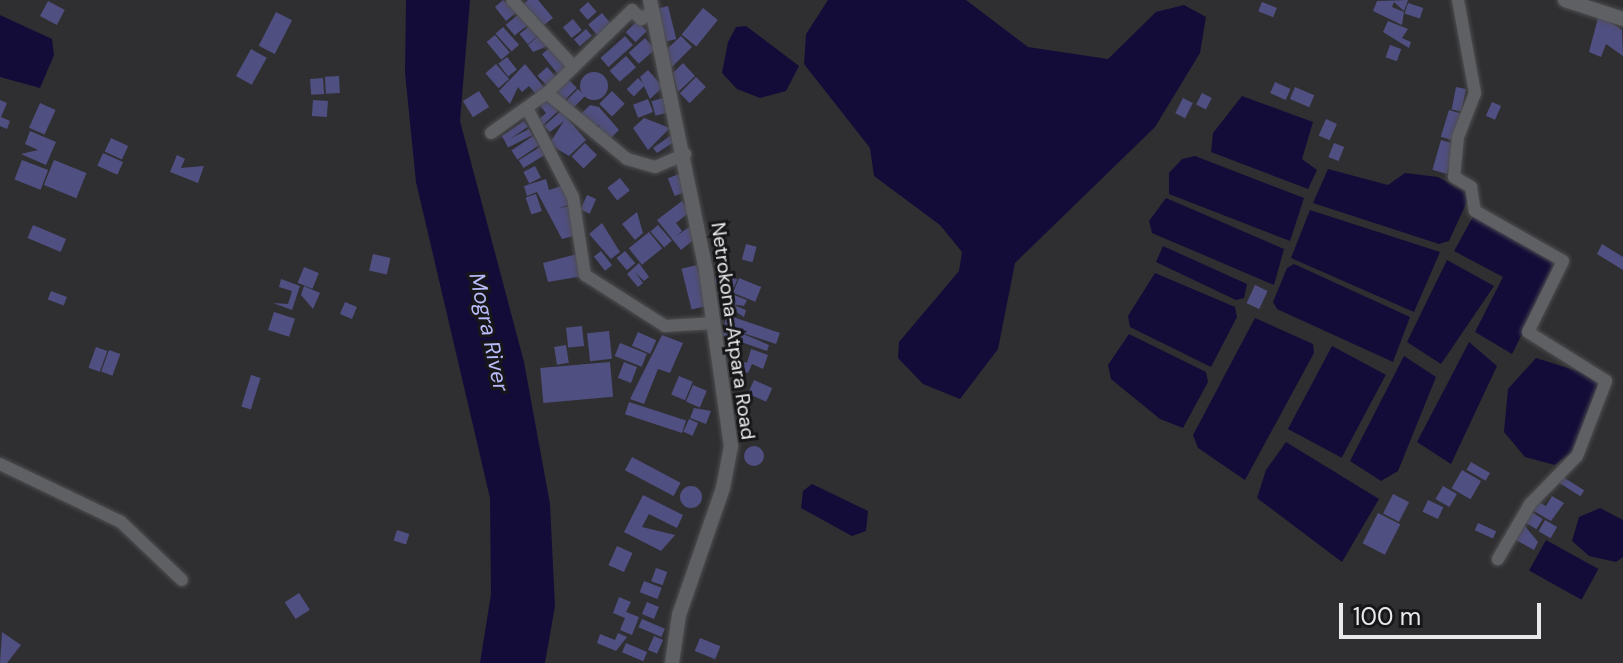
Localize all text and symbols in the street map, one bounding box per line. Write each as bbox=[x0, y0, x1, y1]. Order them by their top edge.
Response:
street label: Netrokona-Atpara Road bbox=[706, 221, 760, 441]
water label: Mogra River bbox=[464, 270, 514, 394]
scale bar bbox=[1343, 587, 1545, 637]
text: 100 m bbox=[1353, 601, 1421, 632]

